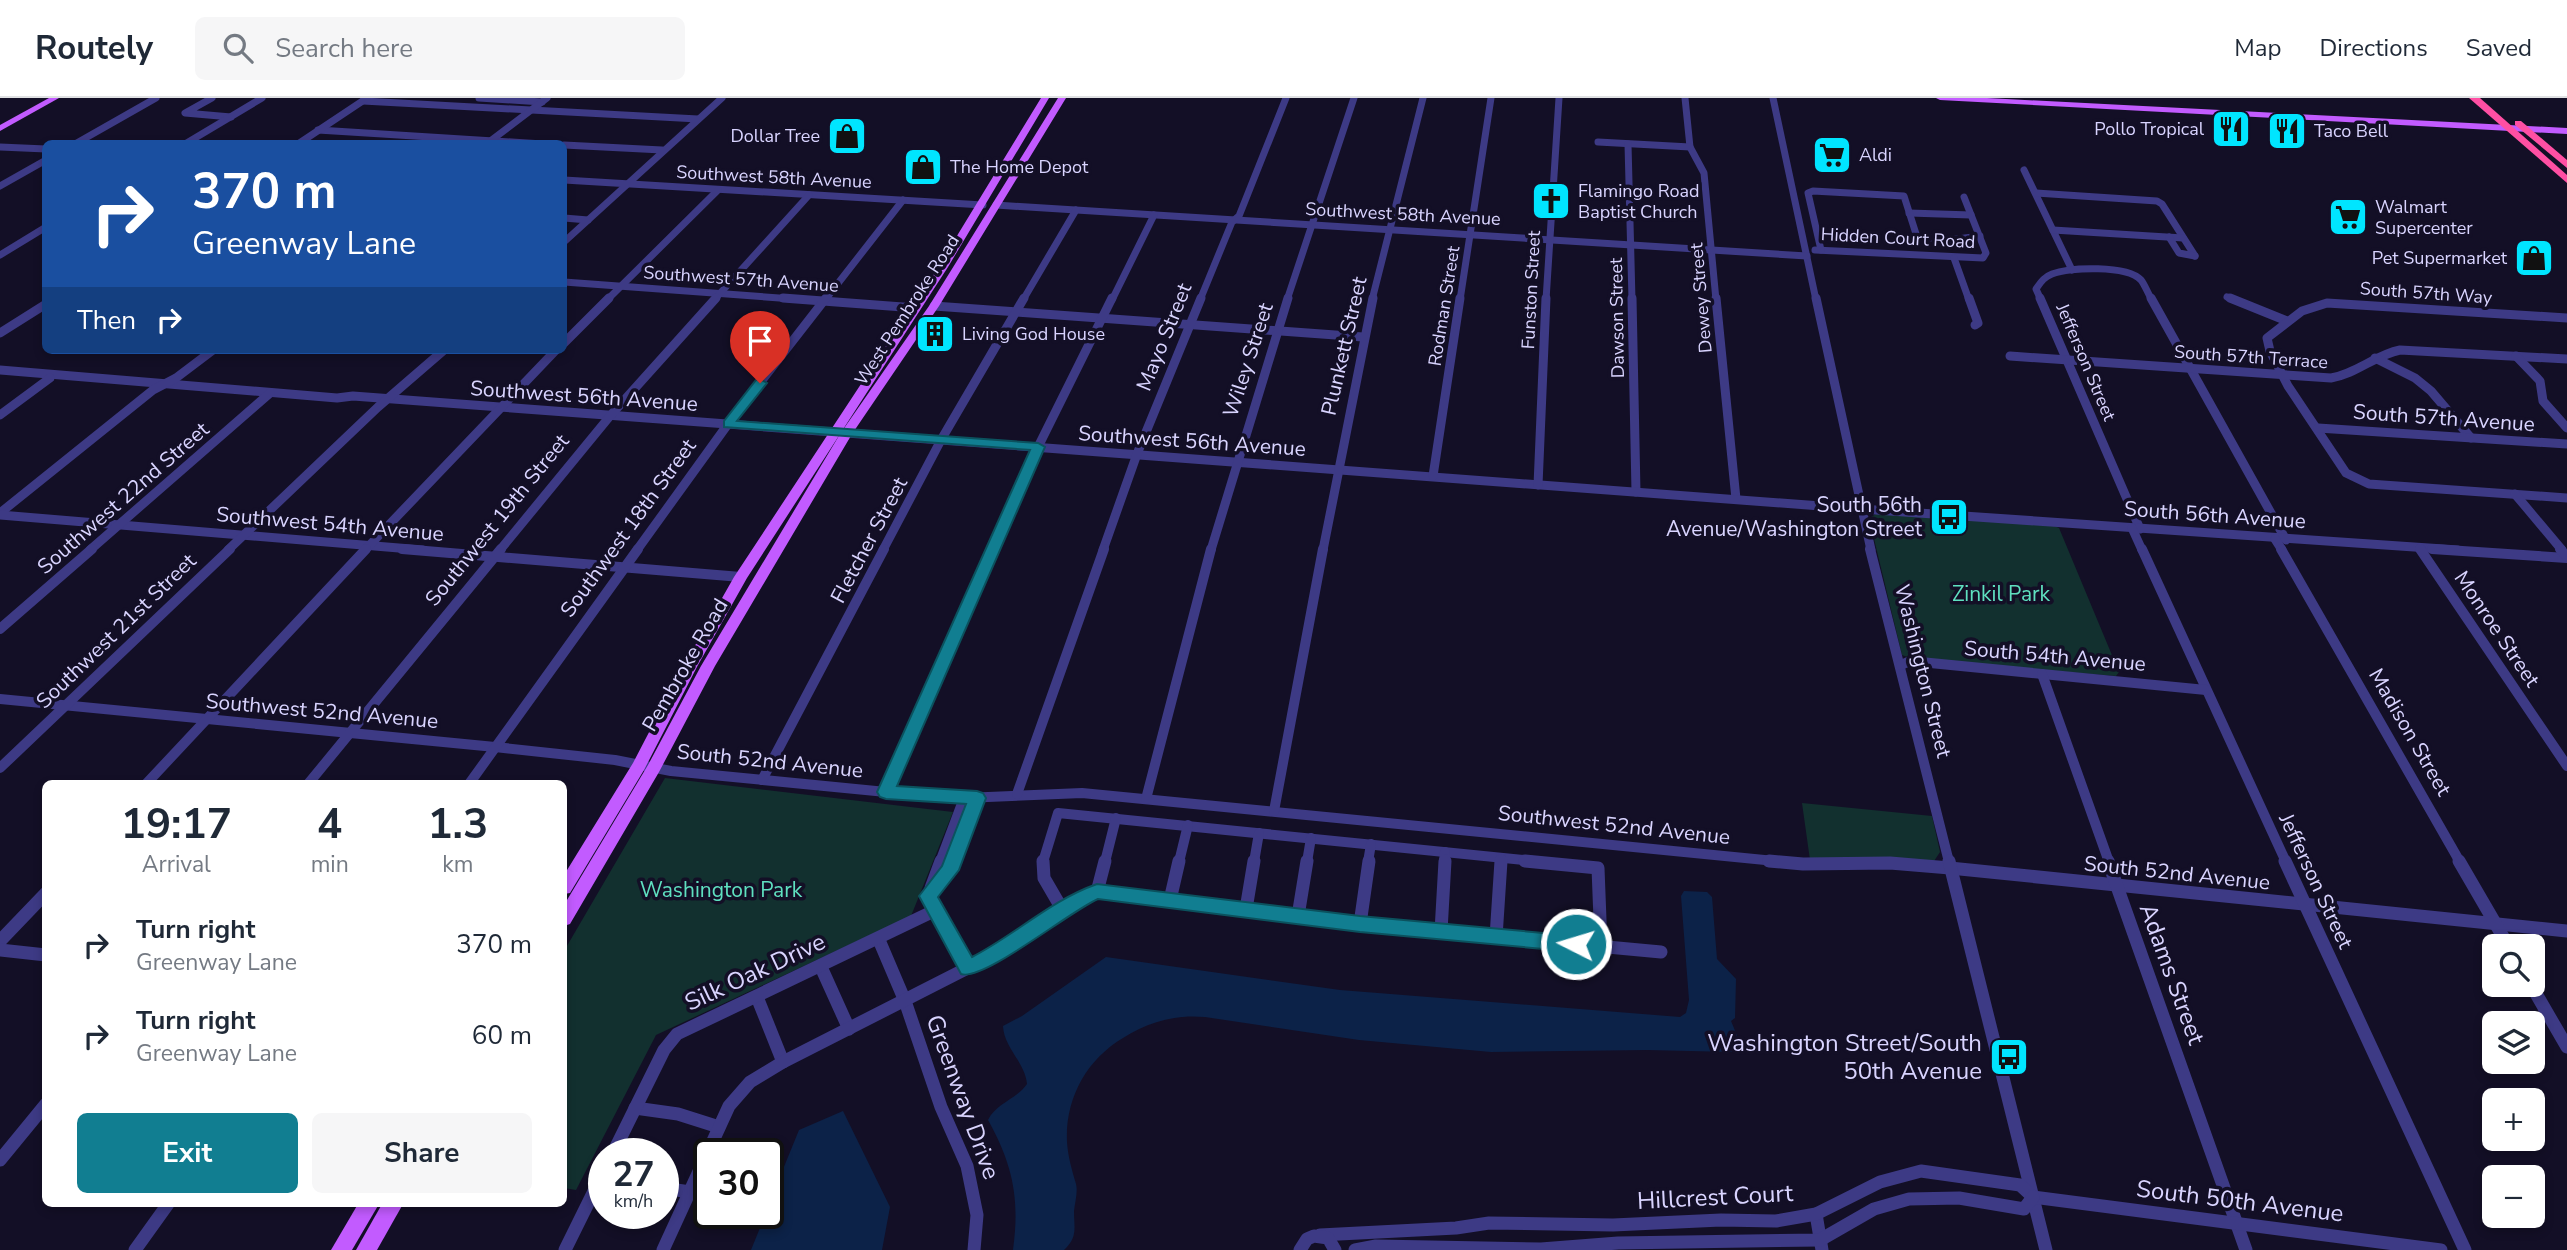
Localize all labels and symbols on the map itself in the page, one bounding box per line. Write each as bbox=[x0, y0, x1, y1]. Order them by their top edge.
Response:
restaurant icon: Pollo Tropical bbox=[2210, 108, 2252, 150]
restaurant icon: Taco Bell bbox=[2266, 110, 2308, 152]
shop icon: Dollar Tree bbox=[826, 115, 868, 157]
place label: Pollo Tropical bbox=[2094, 117, 2205, 141]
place label: Taco Bell bbox=[2314, 119, 2389, 143]
place label: Dollar Tree bbox=[730, 124, 820, 148]
supermarket icon: Aldi bbox=[1811, 134, 1853, 176]
place label: Aldi bbox=[1859, 143, 1892, 167]
shop icon: The Home Depot bbox=[902, 146, 944, 188]
place label: The Home Depot bbox=[950, 155, 1089, 179]
street label: Southwest 58th Avenue bbox=[676, 160, 872, 194]
place label: Flamingo Road Baptist Church bbox=[1578, 179, 1700, 224]
church icon: Flamingo Road Baptist Church bbox=[1530, 180, 1572, 222]
place label: Walmart Supercenter bbox=[2375, 195, 2473, 240]
supermarket icon: Walmart Supercenter bbox=[2327, 196, 2369, 238]
street label: Southwest 58th Avenue bbox=[1305, 197, 1501, 231]
street label: Hidden Court Road bbox=[1820, 222, 1976, 254]
street label: Funston Street bbox=[1516, 229, 1546, 350]
street label: West Pembroke Road bbox=[849, 230, 965, 390]
shop icon: Pet Supermarket bbox=[2513, 237, 2555, 279]
street label: Dewey Street bbox=[1684, 241, 1718, 354]
street label: Rodman Street bbox=[1423, 244, 1465, 368]
place label: Pet Supermarket bbox=[2372, 246, 2508, 270]
street label: Dawson Street bbox=[1604, 257, 1630, 378]
street label: Southwest 57th Avenue bbox=[643, 260, 839, 298]
street label: Plunkett Street bbox=[1314, 273, 1374, 418]
street label: South 57th Way bbox=[2359, 276, 2494, 310]
street label: Mayo Street bbox=[1130, 278, 1199, 395]
street label: Wiley Street bbox=[1216, 299, 1280, 421]
street label: Jefferson Street bbox=[2050, 299, 2122, 425]
pin bbox=[730, 311, 790, 383]
building icon: Living God House bbox=[914, 313, 956, 355]
place label: Living God House bbox=[962, 322, 1105, 346]
street label: South 57th Terrace bbox=[2173, 340, 2329, 374]
street label: Southwest 56th Avenue bbox=[469, 374, 699, 418]
street label: South 57th Avenue bbox=[2352, 398, 2536, 438]
street label: Southwest 22nd Street bbox=[31, 415, 215, 580]
street label: Southwest 56th Avenue bbox=[1077, 419, 1307, 463]
street label: Southwest 19th Street bbox=[419, 427, 576, 612]
street label: Southwest 18th Street bbox=[554, 433, 703, 623]
street label: Fletcher Street bbox=[824, 471, 914, 608]
place label: South 56th Avenue/Washington Street bbox=[1666, 491, 1923, 543]
street label: South 56th Avenue bbox=[2123, 495, 2307, 535]
bus stop icon: South 56th Avenue/Washington Street bbox=[1928, 496, 1970, 538]
street label: Southwest 54th Avenue bbox=[215, 500, 445, 548]
street label: Southwest 21st Street bbox=[30, 547, 203, 715]
street label: Monroe Street bbox=[2448, 565, 2547, 693]
park label: Zinkil Park bbox=[1952, 580, 2051, 608]
street label: Washington Street bbox=[1888, 581, 1958, 761]
street label: Pembroke Road bbox=[636, 594, 734, 736]
street label: South 54th Avenue bbox=[1963, 634, 2147, 678]
street label: Madison Street bbox=[2362, 663, 2458, 801]
street label: Southwest 52nd Avenue bbox=[205, 687, 439, 735]
street label: South 52nd Avenue bbox=[675, 737, 865, 785]
street label: Southwest 52nd Avenue bbox=[1497, 799, 1731, 851]
street label: Jefferson Street bbox=[2272, 808, 2360, 954]
street label: South 52nd Avenue bbox=[2082, 849, 2272, 897]
park label: Washington Park bbox=[640, 876, 803, 904]
street label: Adams Street bbox=[2132, 899, 2213, 1049]
position arrow bbox=[1539, 907, 1613, 981]
street label: Silk Oak Drive bbox=[679, 925, 831, 1019]
street label: Greenway Drive bbox=[918, 1010, 1008, 1184]
place label: Washington Street/South 50th Avenue bbox=[1707, 1027, 1982, 1087]
bus stop icon: Washington Street/South 50th Avenue bbox=[1988, 1036, 2030, 1078]
speed limit sign: 30 bbox=[693, 1138, 784, 1229]
street label: South 50th Avenue bbox=[2135, 1172, 2345, 1230]
street label: Hillcrest Court bbox=[1636, 1177, 1794, 1217]

